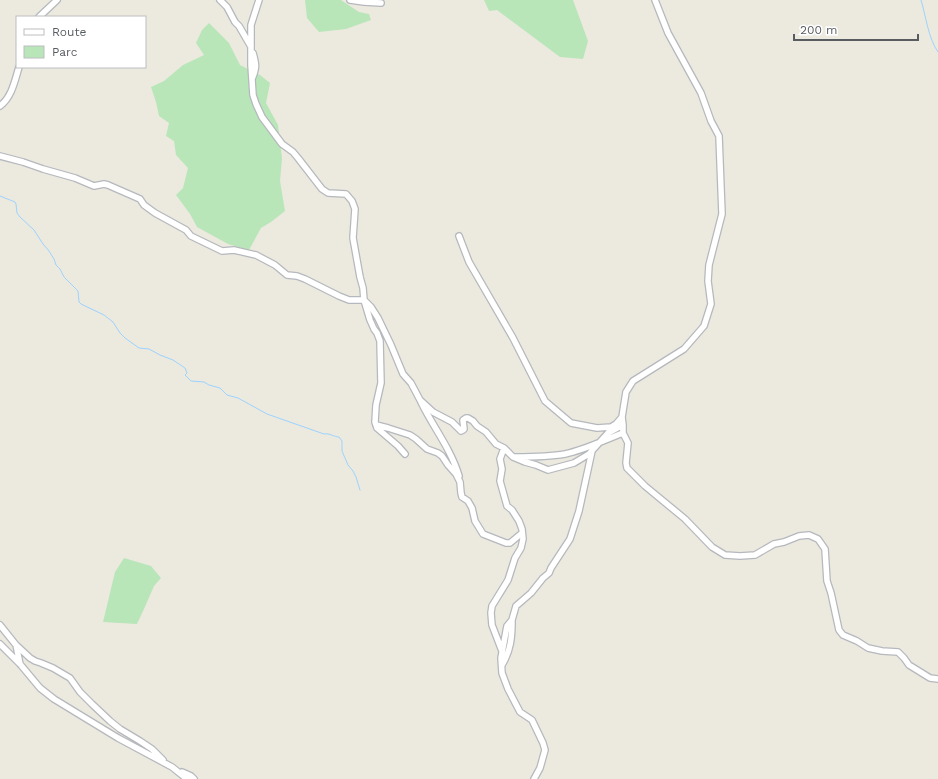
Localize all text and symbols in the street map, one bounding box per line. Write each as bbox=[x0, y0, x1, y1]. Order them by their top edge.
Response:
legend bbox=[16, 16, 146, 68]
scale bar bbox=[794, 16, 918, 42]
text: 200 m bbox=[800, 23, 837, 37]
text: Route bbox=[52, 25, 86, 39]
text: Parc bbox=[52, 45, 78, 59]

